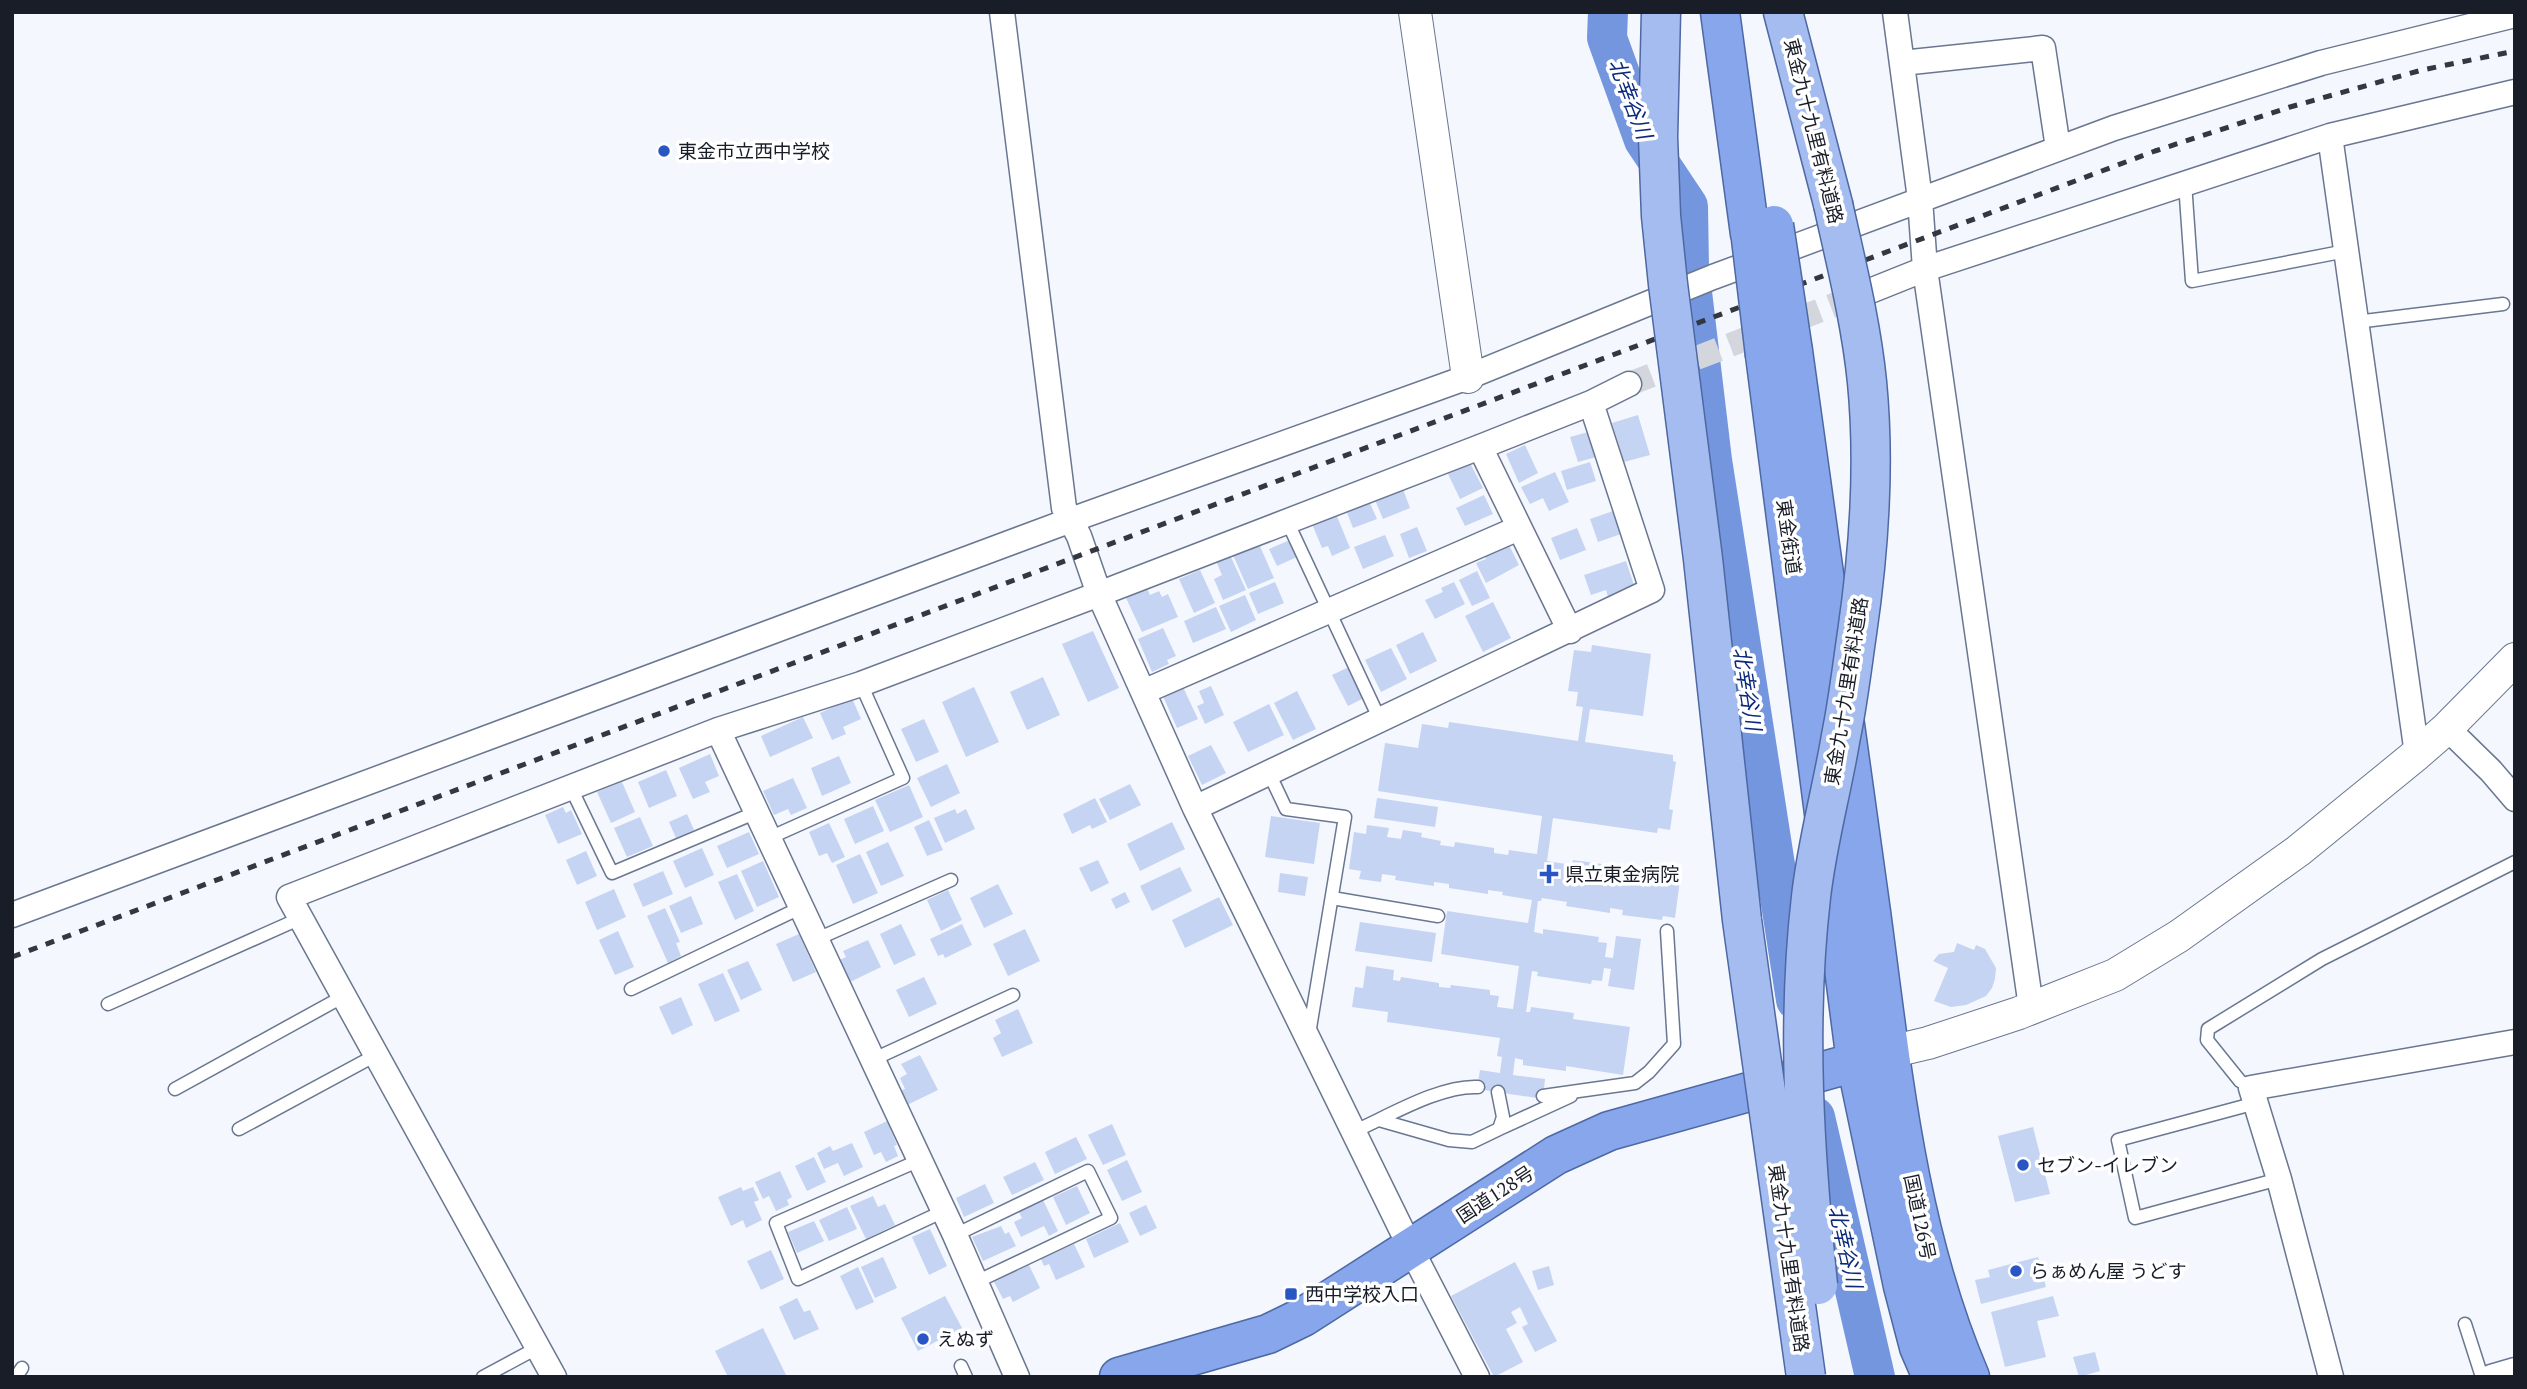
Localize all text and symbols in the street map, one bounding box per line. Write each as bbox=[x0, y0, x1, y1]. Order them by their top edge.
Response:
street label: 東金九十九里有料道路 bbox=[1779, 36, 1850, 226]
water label: 北幸谷川 bbox=[1603, 54, 1660, 145]
place label: 東金市立西中学校 bbox=[678, 138, 830, 163]
marker: 東金市立西中学校 bbox=[656, 143, 672, 159]
street label: 東金街道 bbox=[1772, 498, 1807, 576]
street label: 東金九十九里有料道路 bbox=[1818, 595, 1873, 787]
water label: 北幸谷川 bbox=[1728, 645, 1769, 734]
place label: 県立東金病院 bbox=[1565, 861, 1679, 886]
marker: 県立東金病院 bbox=[1539, 864, 1559, 884]
place label: セブン-イレブン bbox=[2037, 1152, 2178, 1177]
marker: セブン-イレブン bbox=[2015, 1157, 2031, 1173]
street label: 国道128号 bbox=[1451, 1159, 1538, 1228]
street label: 東金九十九里有料道路 bbox=[1764, 1162, 1815, 1354]
street label: 国道126号 bbox=[1899, 1172, 1942, 1262]
water label: 北幸谷川 bbox=[1823, 1203, 1870, 1293]
place label: らぁめん屋 うどす bbox=[2030, 1258, 2187, 1283]
marker: らぁめん屋 うどす bbox=[2008, 1263, 2024, 1279]
place label: 西中学校入口 bbox=[1305, 1281, 1419, 1306]
marker: 西中学校入口 bbox=[1283, 1286, 1299, 1302]
place label: えぬず bbox=[937, 1326, 994, 1351]
marker: えぬず bbox=[915, 1331, 931, 1347]

